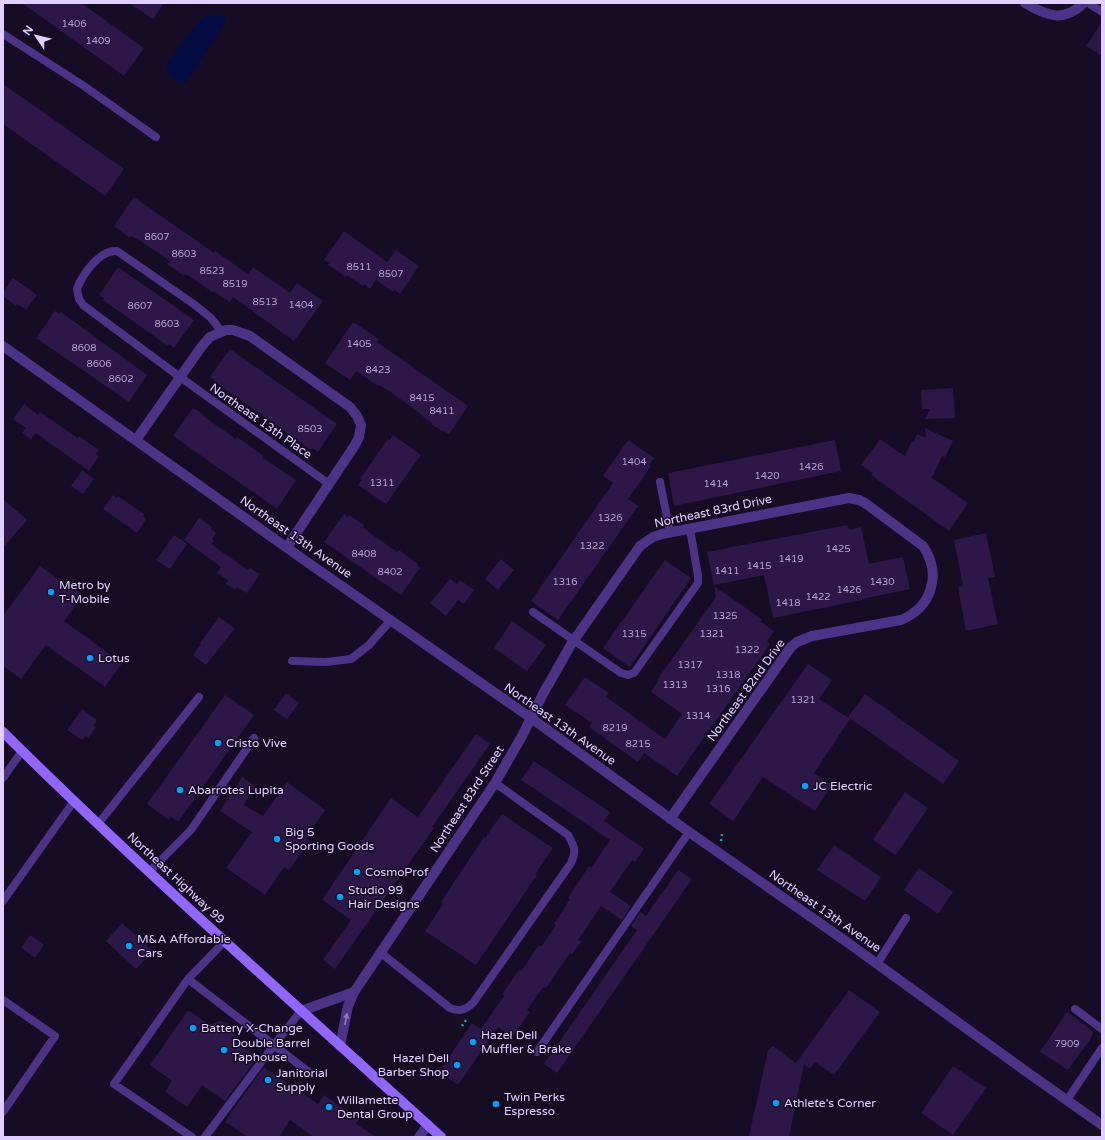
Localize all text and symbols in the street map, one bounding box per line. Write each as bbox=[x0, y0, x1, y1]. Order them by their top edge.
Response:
north arrow bbox=[16, 16, 56, 56]
house number: 1406 bbox=[61, 18, 87, 30]
text: N bbox=[20, 23, 36, 38]
house number: 1409 bbox=[85, 35, 111, 47]
house number: 8607 bbox=[144, 231, 170, 243]
house number: 8603 bbox=[171, 248, 197, 260]
house number: 8511 bbox=[346, 261, 372, 273]
house number: 8523 bbox=[199, 265, 225, 277]
house number: 8507 bbox=[378, 268, 404, 280]
house number: 8519 bbox=[222, 278, 248, 290]
house number: 8513 bbox=[252, 296, 278, 308]
house number: 1404 bbox=[288, 299, 314, 311]
house number: 8607 bbox=[127, 300, 153, 312]
house number: 8603 bbox=[154, 318, 180, 330]
house number: 1405 bbox=[346, 338, 372, 350]
house number: 8608 bbox=[71, 342, 97, 354]
house number: 8606 bbox=[86, 358, 112, 370]
house number: 8423 bbox=[365, 364, 391, 376]
house number: 8602 bbox=[108, 373, 134, 385]
street label: Northeast 13th Place bbox=[207, 381, 315, 462]
house number: 8415 bbox=[409, 392, 435, 404]
house number: 8411 bbox=[429, 405, 455, 417]
house number: 8503 bbox=[297, 423, 323, 435]
house number: 1404 bbox=[621, 456, 647, 468]
house number: 1426 bbox=[798, 461, 824, 473]
house number: 1420 bbox=[754, 470, 780, 482]
house number: 1311 bbox=[369, 477, 395, 489]
house number: 1414 bbox=[703, 478, 729, 490]
street label: Northeast 83rd Drive bbox=[653, 492, 773, 530]
street label: Northeast 13th Avenue bbox=[237, 493, 355, 581]
house number: 1326 bbox=[597, 512, 623, 524]
house number: 1322 bbox=[579, 540, 605, 552]
house number: 1425 bbox=[825, 543, 851, 555]
house number: 8408 bbox=[351, 548, 377, 560]
house number: 1419 bbox=[778, 553, 804, 565]
house number: 1415 bbox=[746, 560, 772, 572]
house number: 1411 bbox=[714, 565, 740, 577]
house number: 8402 bbox=[377, 566, 403, 578]
house number: 1316 bbox=[552, 576, 578, 588]
house number: 1430 bbox=[869, 576, 895, 588]
place label: Metro by T-Mobile bbox=[59, 578, 111, 606]
house number: 1426 bbox=[836, 584, 862, 596]
marker: Metro by T-Mobile bbox=[46, 587, 56, 597]
house number: 1422 bbox=[805, 591, 831, 603]
house number: 1418 bbox=[775, 597, 801, 609]
house number: 1325 bbox=[712, 610, 738, 622]
house number: 1315 bbox=[621, 628, 647, 640]
house number: 1321 bbox=[699, 628, 725, 640]
street label: Northeast 82nd Drive bbox=[704, 636, 788, 744]
house number: 1322 bbox=[734, 644, 760, 656]
place label: Lotus bbox=[98, 651, 130, 665]
marker: Lotus bbox=[85, 653, 95, 663]
house number: 1317 bbox=[677, 659, 703, 671]
house number: 1318 bbox=[715, 669, 741, 681]
house number: 1313 bbox=[662, 679, 688, 691]
street label: Northeast 13th Avenue bbox=[501, 680, 619, 768]
house number: 1316 bbox=[705, 683, 731, 695]
house number: 1321 bbox=[790, 694, 816, 706]
house number: 1314 bbox=[685, 710, 711, 722]
house number: 8219 bbox=[602, 722, 628, 734]
place label: Cristo Vive bbox=[226, 736, 287, 750]
marker: Cristo Vive bbox=[213, 738, 223, 748]
house number: 8215 bbox=[625, 738, 651, 750]
street label: Northeast 83rd Street bbox=[427, 743, 507, 855]
place label: JC Electric bbox=[813, 779, 872, 793]
marker: JC Electric bbox=[800, 781, 810, 791]
place label: Abarrotes Lupita bbox=[188, 783, 284, 797]
marker: Abarrotes Lupita bbox=[175, 785, 185, 795]
place label: Big 5 Sporting Goods bbox=[285, 825, 375, 853]
street label: Northeast Highway 99 bbox=[125, 829, 227, 927]
marker: Big 5 Sporting Goods bbox=[272, 834, 282, 844]
place label: CosmoProf bbox=[365, 865, 429, 879]
marker: CosmoProf bbox=[352, 867, 362, 877]
street label: Northeast 13th Avenue bbox=[766, 867, 884, 955]
place label: Studio 99 Hair Designs bbox=[348, 883, 420, 911]
marker: Studio 99 Hair Designs bbox=[335, 892, 345, 902]
place label: M&A Affordable Cars bbox=[137, 932, 231, 960]
marker: M&A Affordable Cars bbox=[124, 941, 134, 951]
one-way arrow bbox=[343, 1012, 349, 1025]
place label: Battery X-Change bbox=[201, 1021, 303, 1035]
marker: Battery X-Change bbox=[188, 1023, 198, 1033]
place label: Hazel Dell Muffler & Brake bbox=[481, 1028, 572, 1056]
place label: Double Barrel Taphouse bbox=[232, 1036, 310, 1064]
marker: Hazel Dell Muffler & Brake bbox=[468, 1037, 478, 1047]
house number: 7909 bbox=[1054, 1038, 1080, 1050]
marker: Double Barrel Taphouse bbox=[219, 1045, 229, 1055]
place label: Hazel Dell Barber Shop bbox=[378, 1051, 449, 1079]
marker: Hazel Dell Barber Shop bbox=[452, 1060, 462, 1070]
place label: Janitorial Supply bbox=[276, 1066, 328, 1094]
marker: Janitorial Supply bbox=[263, 1075, 273, 1085]
place label: Twin Perks Espresso bbox=[504, 1090, 565, 1118]
place label: Willamette Dental Group bbox=[337, 1093, 413, 1121]
place label: Athlete's Corner bbox=[784, 1096, 876, 1110]
marker: Athlete's Corner bbox=[771, 1098, 781, 1108]
marker: Twin Perks Espresso bbox=[491, 1099, 501, 1109]
marker: Willamette Dental Group bbox=[324, 1102, 334, 1112]

